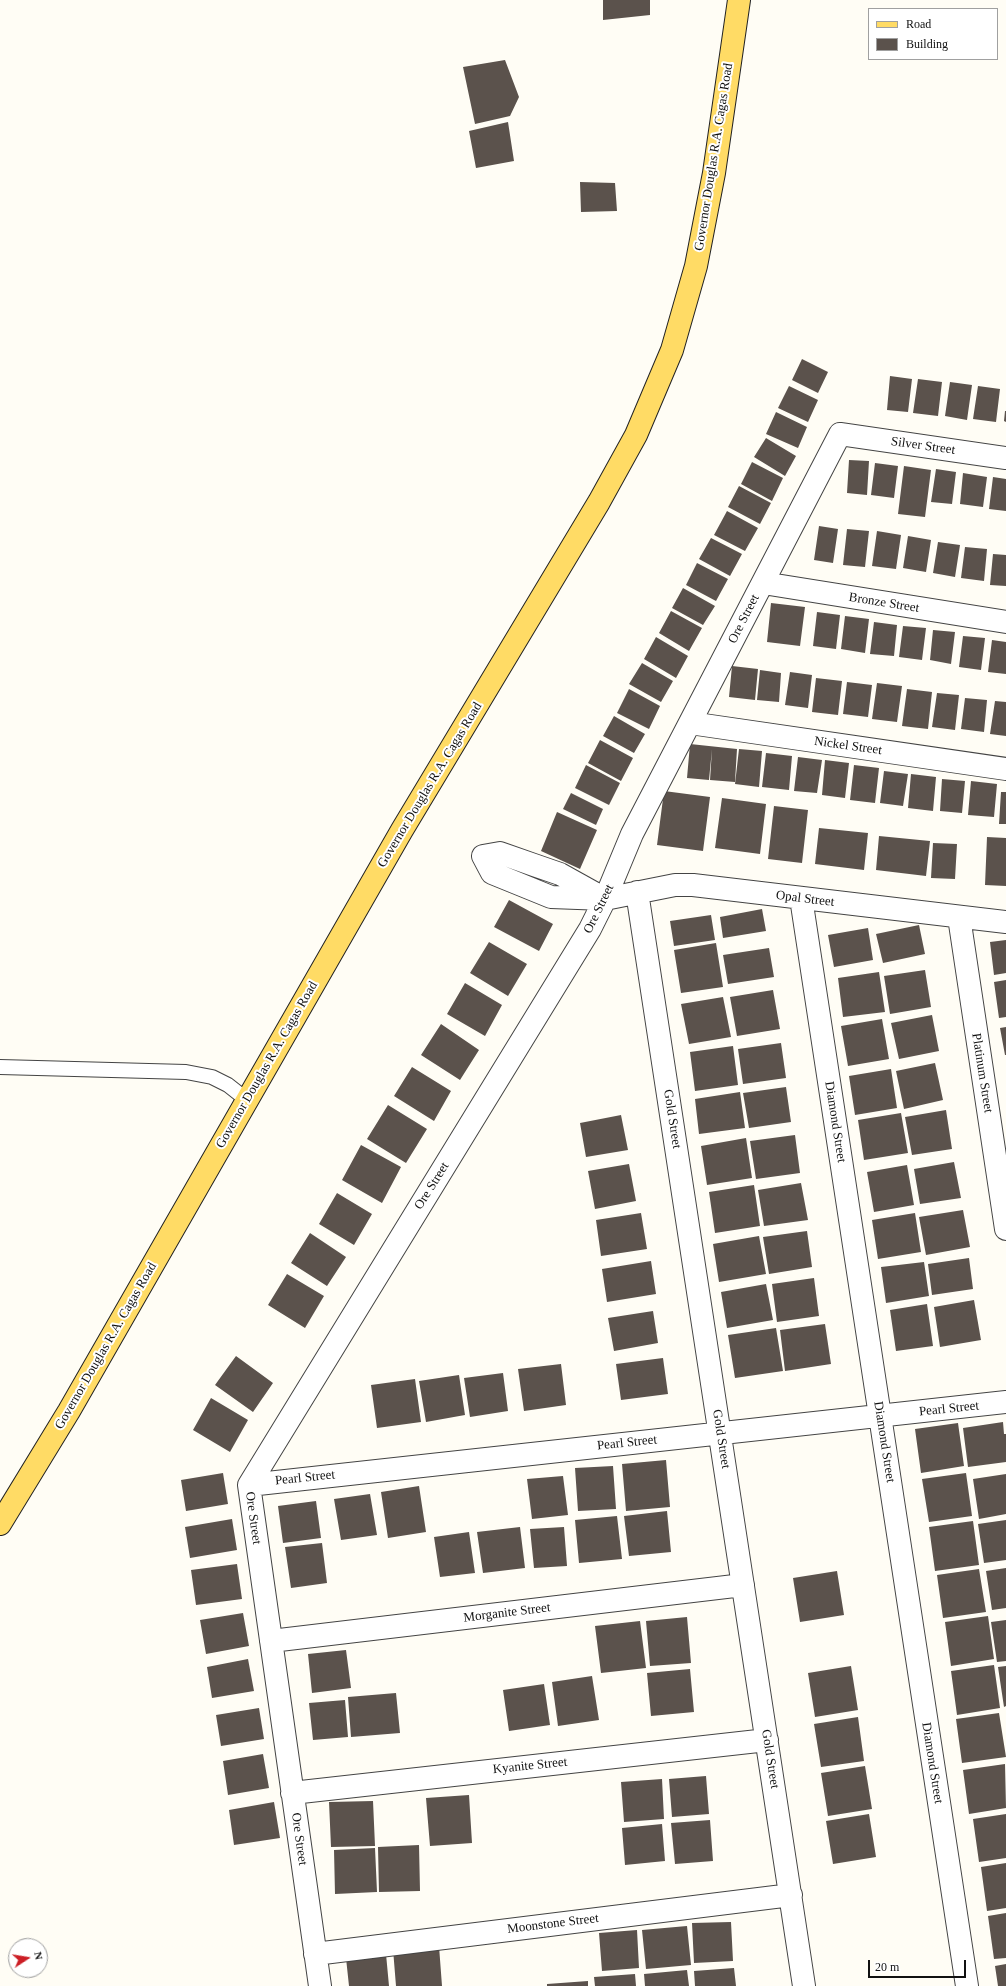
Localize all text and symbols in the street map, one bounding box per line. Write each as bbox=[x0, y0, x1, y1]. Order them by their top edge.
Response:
legend bbox=[868, 8, 998, 60]
text: Road bbox=[906, 17, 931, 31]
text: Building bbox=[906, 37, 948, 51]
street label: Governor Douglas R.A. Cagas Road bbox=[691, 62, 737, 252]
street label: Silver Street bbox=[890, 434, 956, 458]
street label: Bronze Street bbox=[848, 590, 920, 616]
street label: Ore Street bbox=[725, 592, 763, 646]
street label: Governor Douglas R.A. Cagas Road bbox=[374, 700, 486, 870]
street label: Nickel Street bbox=[813, 734, 883, 758]
street label: Ore Street bbox=[580, 882, 618, 936]
street label: Opal Street bbox=[775, 888, 835, 910]
street label: Governor Douglas R.A. Cagas Road bbox=[213, 979, 321, 1151]
street label: Platinum Street bbox=[968, 1032, 996, 1114]
street label: Diamond Street bbox=[821, 1080, 849, 1164]
street label: Gold Street bbox=[660, 1088, 684, 1150]
street label: Ore Street bbox=[411, 1159, 453, 1213]
street label: Governor Douglas R.A. Cagas Road bbox=[52, 1260, 160, 1432]
street label: Pearl Street bbox=[918, 1398, 980, 1420]
street label: Diamond Street bbox=[870, 1400, 898, 1484]
street label: Gold Street bbox=[709, 1408, 733, 1470]
street label: Pearl Street bbox=[596, 1432, 658, 1454]
street label: Pearl Street bbox=[274, 1467, 336, 1489]
street label: Ore Street bbox=[242, 1491, 264, 1545]
street label: Morganite Street bbox=[463, 1600, 551, 1626]
street label: Diamond Street bbox=[918, 1721, 946, 1805]
street label: Gold Street bbox=[758, 1728, 782, 1790]
street label: Kyanite Street bbox=[492, 1754, 568, 1778]
street label: Ore Street bbox=[288, 1812, 310, 1866]
street label: Moonstone Street bbox=[506, 1911, 600, 1937]
north arrow bbox=[8, 1938, 48, 1978]
text: N bbox=[32, 1951, 45, 1961]
scale bar bbox=[870, 1952, 968, 1978]
text: 20 m bbox=[875, 1960, 899, 1974]

